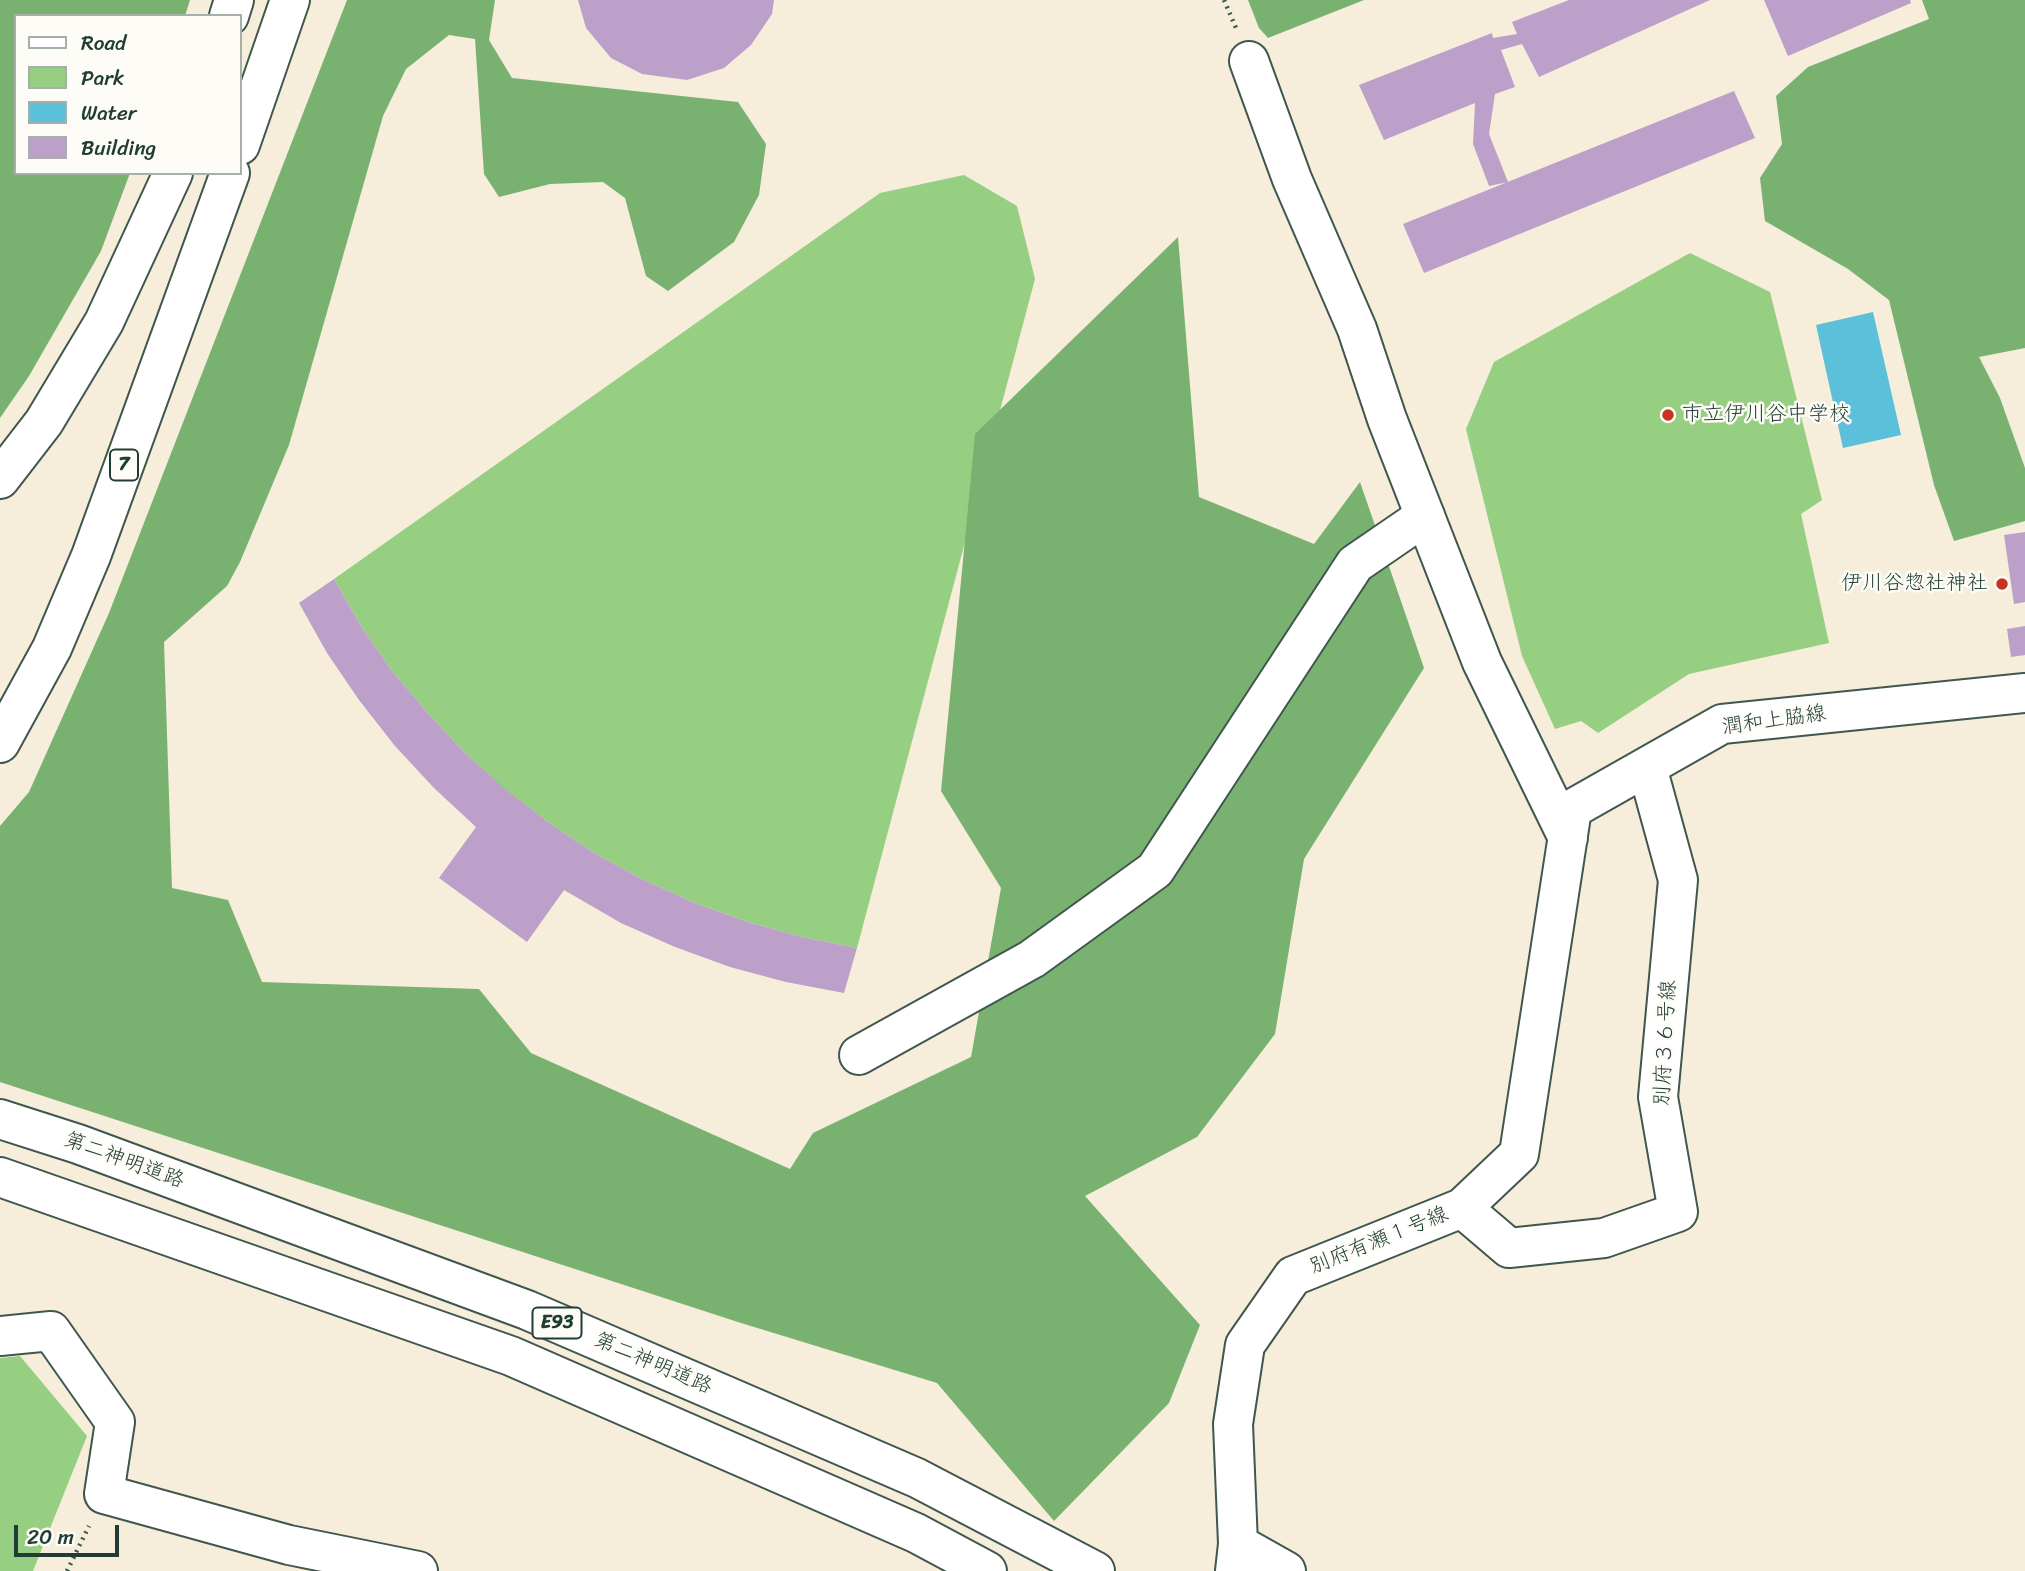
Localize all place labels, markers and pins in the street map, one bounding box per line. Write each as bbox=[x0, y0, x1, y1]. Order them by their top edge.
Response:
place label: 市立伊川谷中学校 bbox=[1682, 402, 1850, 428]
marker: 市立伊川谷中学校 bbox=[1660, 407, 1676, 423]
place label: 伊川谷惣社神社 bbox=[1841, 571, 1988, 597]
marker: 伊川谷惣社神社 bbox=[1994, 576, 2010, 592]

